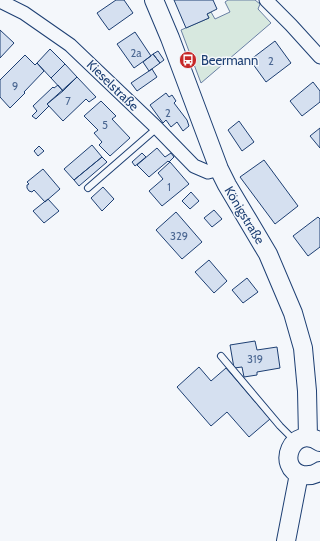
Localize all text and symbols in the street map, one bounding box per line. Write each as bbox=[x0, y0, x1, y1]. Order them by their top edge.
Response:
house number: 2a bbox=[130, 46, 142, 60]
bus stop icon: Beermann bbox=[178, 50, 198, 70]
place label: Beermann bbox=[201, 52, 258, 68]
house number: 2 bbox=[268, 54, 274, 68]
street label: Kieselstraße bbox=[84, 56, 143, 114]
house number: 9 bbox=[12, 79, 18, 93]
house number: 7 bbox=[65, 94, 71, 108]
house number: 2 bbox=[165, 106, 171, 120]
house number: 5 bbox=[102, 118, 108, 132]
house number: 1 bbox=[167, 180, 171, 194]
street label: Königstraße bbox=[221, 183, 269, 247]
house number: 329 bbox=[170, 229, 188, 243]
house number: 319 bbox=[247, 352, 263, 366]

